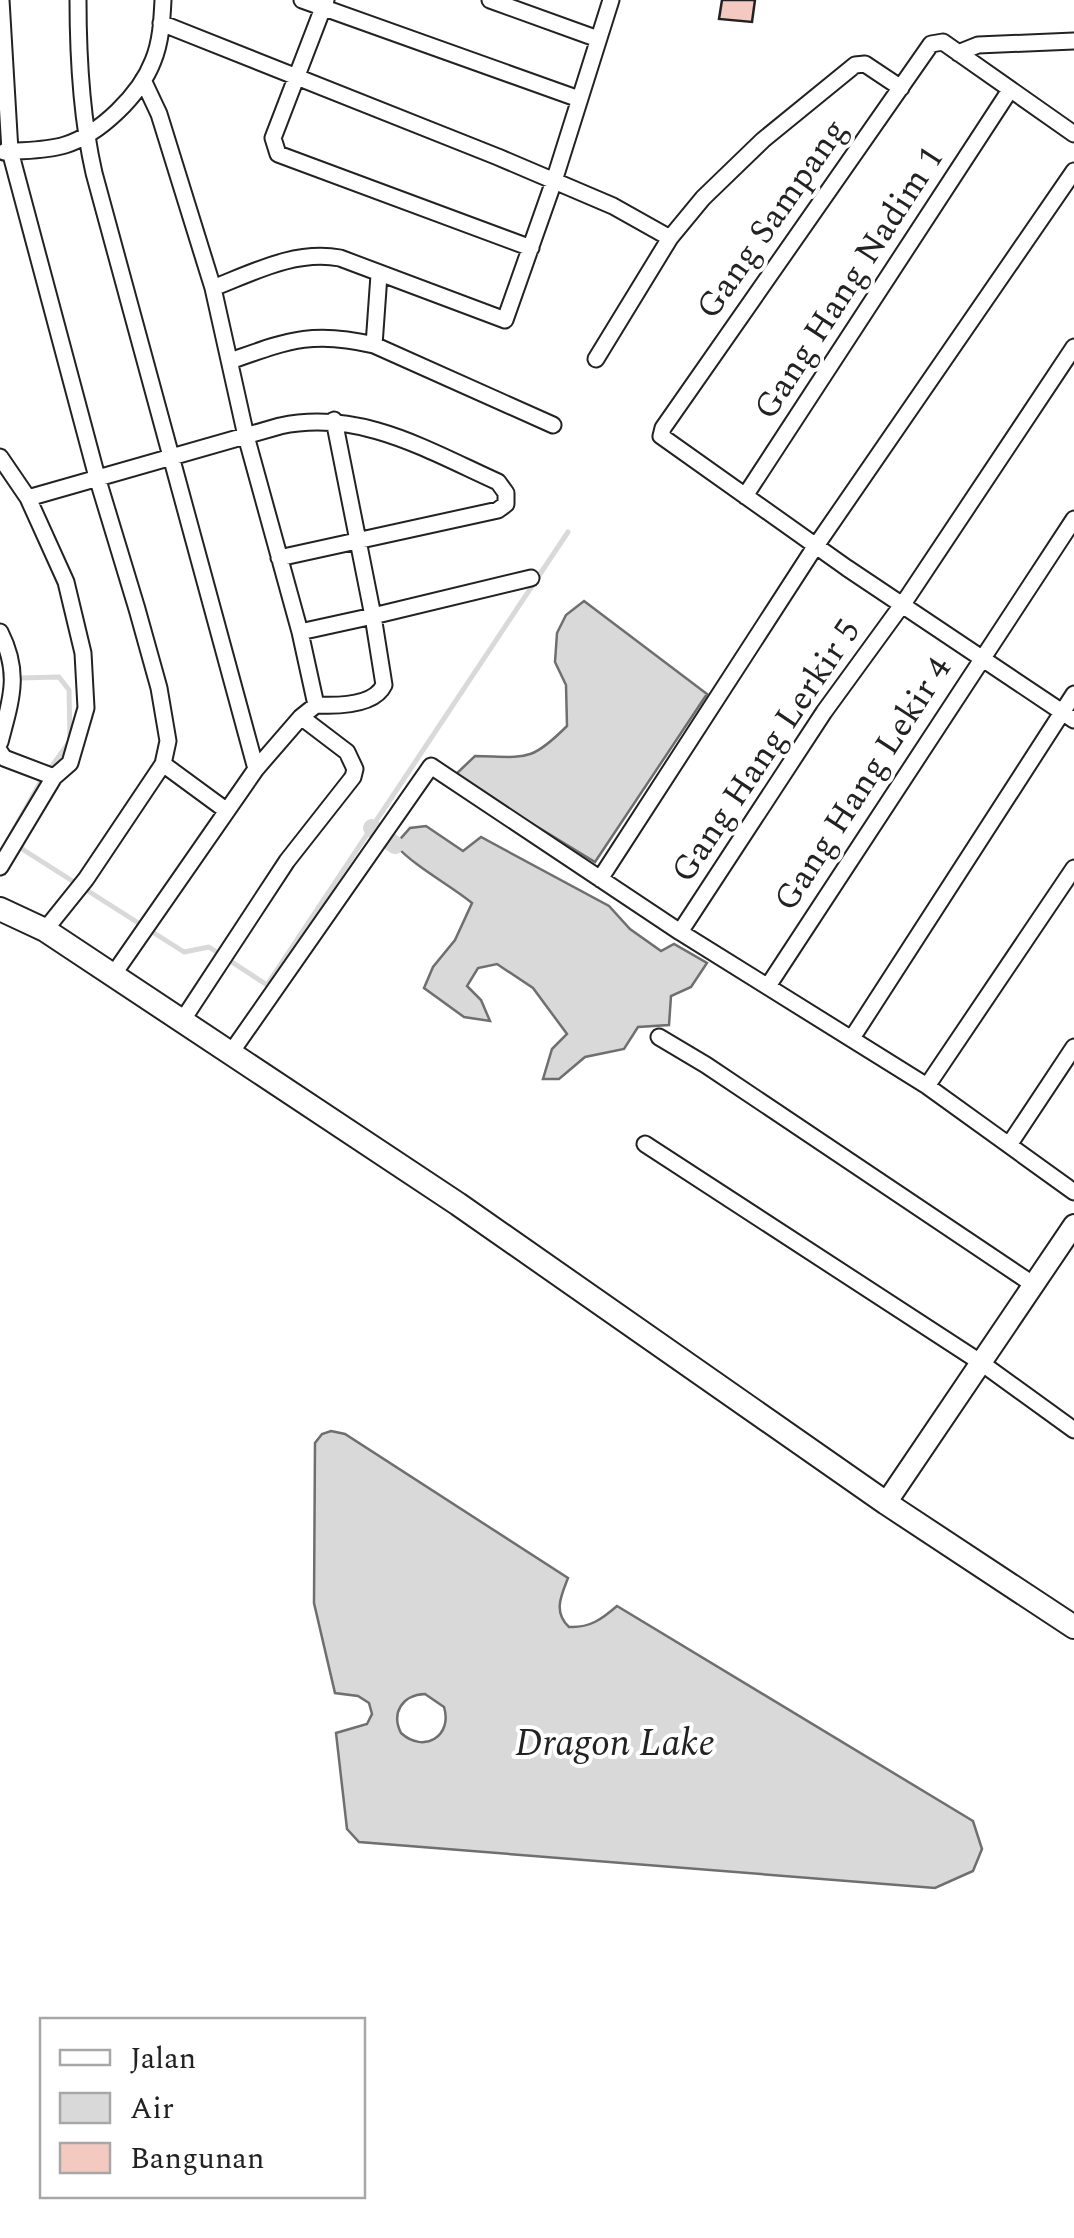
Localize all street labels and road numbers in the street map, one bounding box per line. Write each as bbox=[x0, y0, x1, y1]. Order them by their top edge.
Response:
street label: Gang Sampang bbox=[683, 108, 861, 330]
street label: Gang Hang Nadim 1 bbox=[740, 136, 958, 430]
street label: Gang Hang Lerkir 5 bbox=[658, 608, 874, 894]
street label: Gang Hang Lekir 4 bbox=[761, 646, 966, 922]

